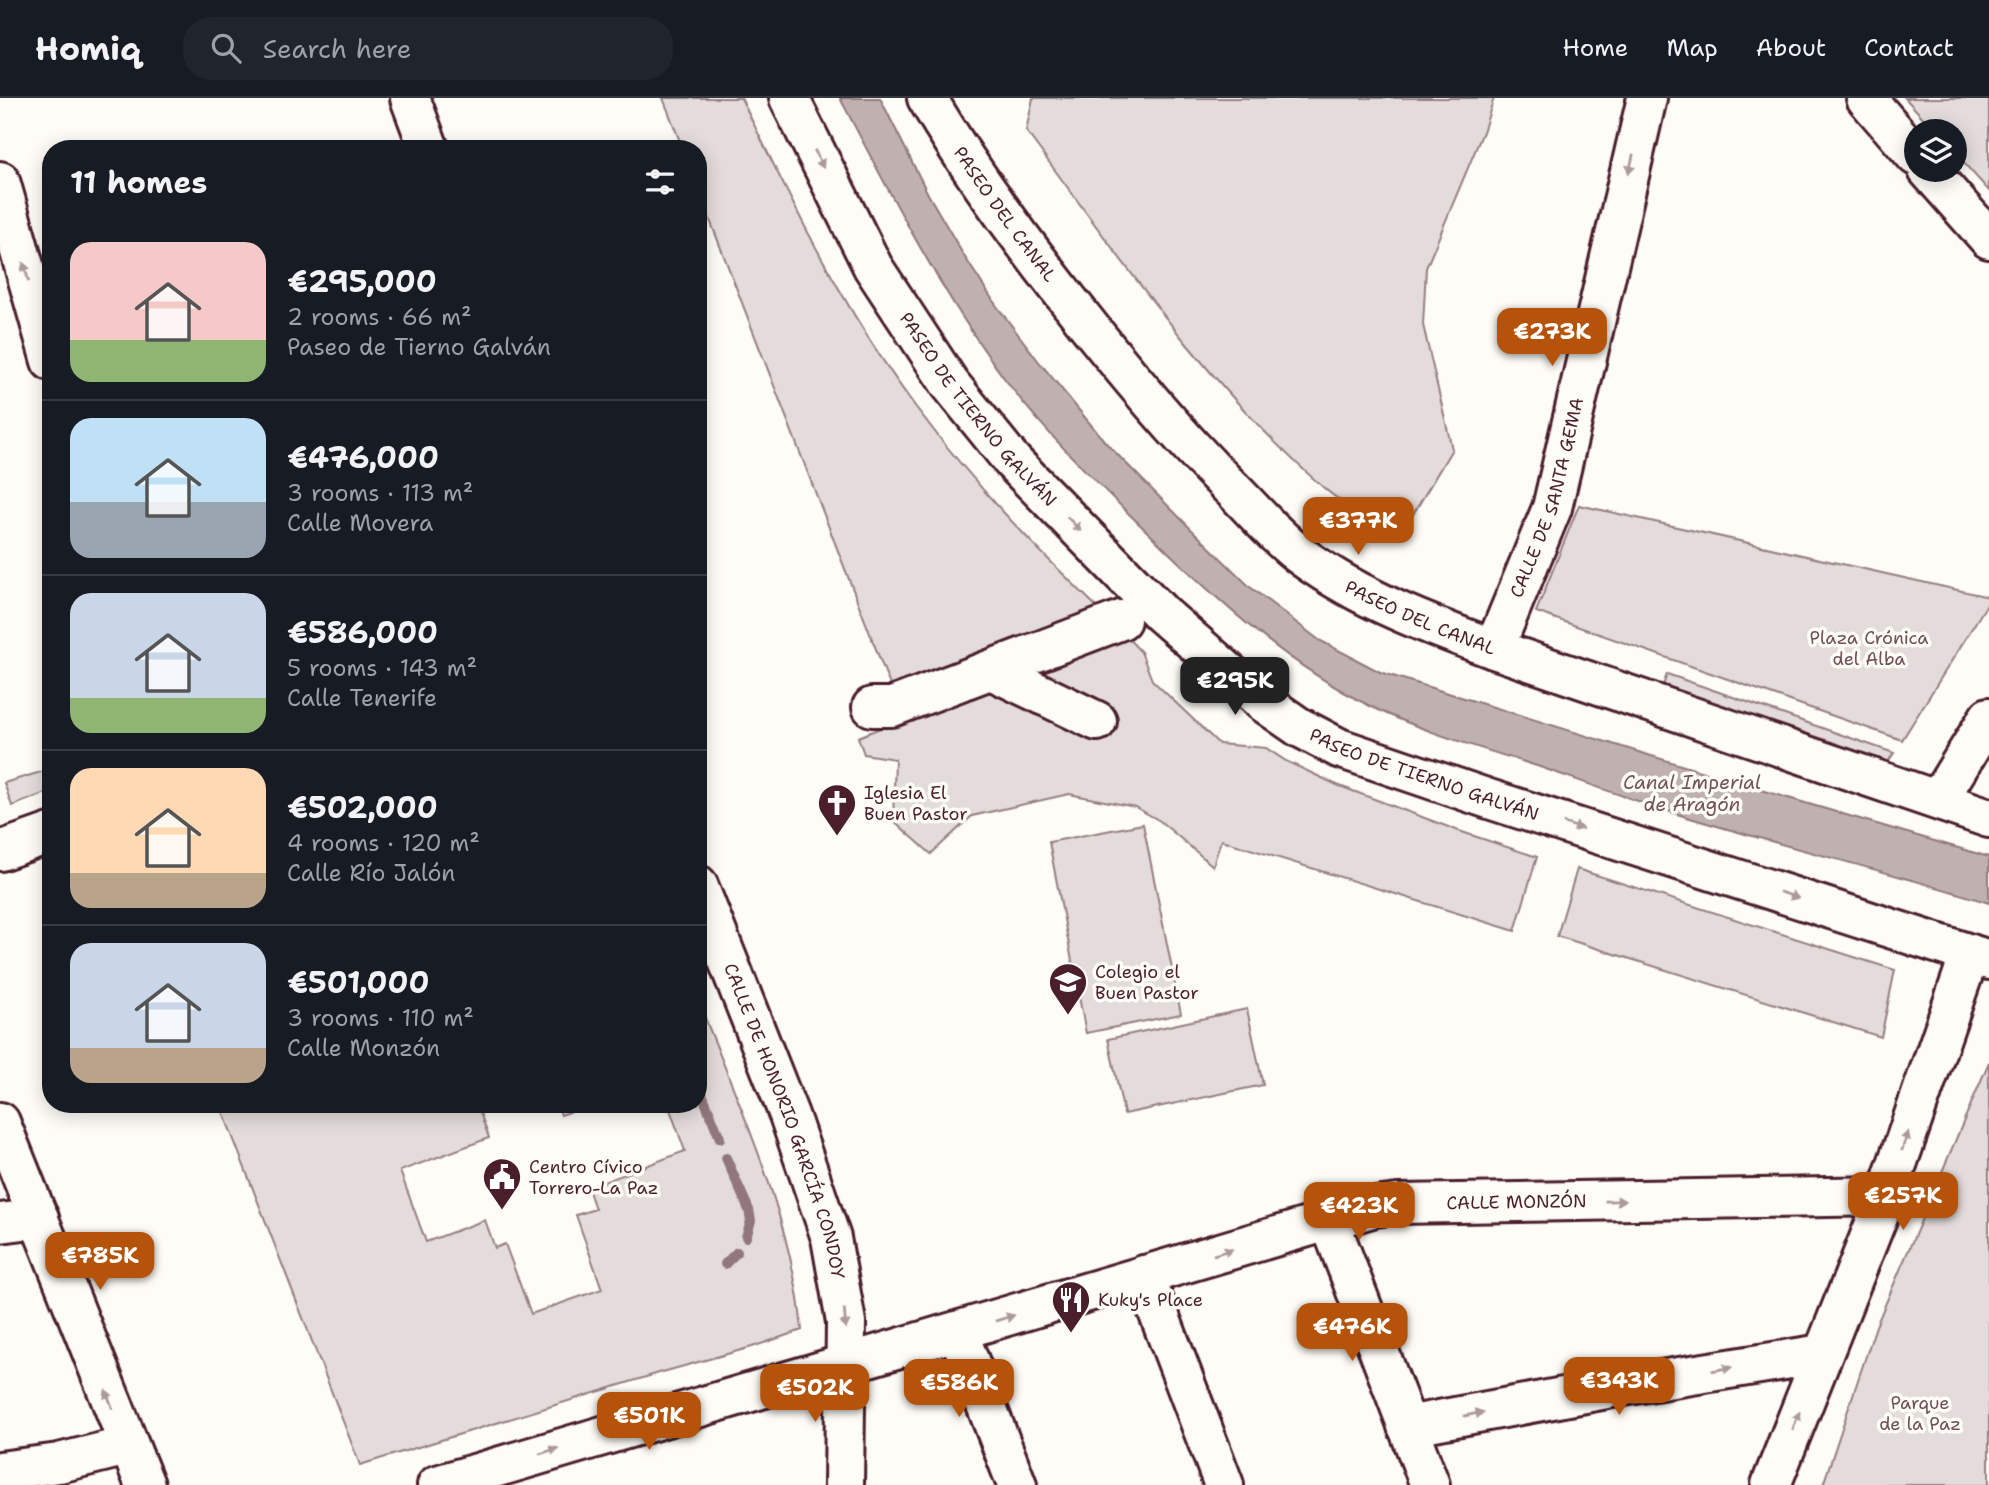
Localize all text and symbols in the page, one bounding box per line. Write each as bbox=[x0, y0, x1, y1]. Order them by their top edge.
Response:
search box bbox=[183, 17, 673, 80]
text: Homiq bbox=[35, 26, 141, 71]
icon: search bbox=[207, 29, 245, 67]
text: Search here bbox=[263, 31, 411, 66]
text: Home bbox=[1562, 32, 1628, 64]
text: Map bbox=[1666, 32, 1718, 64]
text: About bbox=[1756, 32, 1826, 64]
text: Contact bbox=[1864, 32, 1954, 64]
map controls bbox=[1904, 119, 1967, 182]
button: layers bbox=[1904, 119, 1967, 182]
street label: PASEO DEL CANAL bbox=[948, 142, 1062, 287]
one-way arrow bbox=[813, 149, 824, 169]
one-way arrow bbox=[1625, 153, 1636, 175]
text: 11 homes bbox=[70, 162, 207, 203]
icon: filters bbox=[641, 163, 679, 201]
one-way arrow bbox=[20, 261, 30, 282]
text: €295,000 bbox=[287, 261, 437, 302]
icon: home bbox=[126, 270, 210, 354]
text: 2 rooms · 66 m² bbox=[287, 302, 472, 332]
street label: PASEO DE TIERNO GALVÁN bbox=[894, 308, 1062, 512]
pin: €273K bbox=[1503, 308, 1601, 368]
text: €273K bbox=[1513, 316, 1591, 346]
text: Paseo de Tierno Galván bbox=[287, 332, 551, 362]
street label: CALLE DE SANTA GEMA bbox=[1504, 395, 1589, 601]
text: €476,000 bbox=[287, 437, 439, 478]
icon: home bbox=[126, 446, 210, 530]
text: 3 rooms · 113 m² bbox=[287, 478, 473, 508]
pin: €377K bbox=[1309, 498, 1407, 557]
text: €377K bbox=[1319, 505, 1397, 535]
text: Calle Movera bbox=[287, 508, 433, 538]
one-way arrow bbox=[1065, 516, 1082, 533]
street label: PASEO DEL CANAL bbox=[1341, 575, 1499, 661]
text: €586,000 bbox=[287, 612, 438, 653]
icon: home bbox=[126, 621, 210, 705]
park label: Plaza Crónica del Alba bbox=[1810, 626, 1928, 671]
text: 5 rooms · 143 m² bbox=[287, 653, 477, 683]
pin: €295K bbox=[1186, 658, 1284, 717]
text: €295K bbox=[1196, 665, 1274, 695]
text: Calle Tenerife bbox=[287, 683, 437, 713]
street label: PASEO DE TIERNO GALVÁN bbox=[1305, 723, 1542, 826]
water label: Canal Imperial de Aragón bbox=[1623, 770, 1761, 817]
place label: Iglesia El Buen Pastor bbox=[864, 781, 968, 826]
church icon: Iglesia El Buen Pastor bbox=[816, 782, 858, 837]
text: €502,000 bbox=[287, 787, 438, 828]
icon: home bbox=[126, 796, 210, 880]
one-way arrow bbox=[1562, 821, 1583, 832]
text: 4 rooms · 120 m² bbox=[287, 828, 480, 858]
text: Calle Río Jalón bbox=[287, 858, 455, 888]
one-way arrow bbox=[1779, 890, 1800, 901]
street label: CALLE DE HONORIO GARCÍA CONDOY bbox=[718, 960, 850, 1281]
place label: Colegio el Buen Pastor bbox=[1095, 960, 1199, 1005]
school or university icon: Colegio el Buen Pastor bbox=[1047, 961, 1089, 1016]
text: €501,000 bbox=[287, 962, 430, 1003]
icon: home bbox=[126, 971, 210, 1055]
text: 3 rooms · 110 m² bbox=[287, 1003, 474, 1033]
text: Calle Monzón bbox=[287, 1033, 440, 1063]
one-way arrow bbox=[1900, 1130, 1911, 1151]
place label: Centro Cívico Torrero-La Paz bbox=[529, 1155, 658, 1200]
public building icon: Centro Cívico Torrero-La Paz bbox=[481, 1156, 523, 1211]
pin: €257K bbox=[1854, 1172, 1952, 1232]
text: €257K bbox=[1864, 1180, 1942, 1210]
pin: €423K bbox=[1310, 1182, 1408, 1242]
street label: CALLE MONZÓN bbox=[1446, 1189, 1587, 1215]
text: €423K bbox=[1320, 1190, 1398, 1220]
one-way arrow bbox=[1604, 1195, 1626, 1206]
pin: €785K bbox=[51, 1232, 149, 1292]
text: €785K bbox=[61, 1240, 139, 1270]
one-way arrow bbox=[1212, 1247, 1233, 1257]
restaurant icon: Kuky's Place bbox=[1050, 1279, 1092, 1334]
place label: Kuky's Place bbox=[1098, 1288, 1203, 1312]
pin: €476K bbox=[1303, 1304, 1401, 1363]
one-way arrow bbox=[840, 1308, 851, 1330]
text: €476K bbox=[1313, 1311, 1391, 1341]
one-way arrow bbox=[994, 1312, 1015, 1322]
pin: €343K bbox=[1570, 1358, 1668, 1417]
pin: €586K bbox=[910, 1360, 1008, 1419]
one-way arrow bbox=[1711, 1363, 1733, 1374]
pin: €502K bbox=[766, 1364, 864, 1424]
text: €343K bbox=[1580, 1365, 1658, 1395]
text: €586K bbox=[920, 1367, 998, 1397]
text: €502K bbox=[776, 1372, 854, 1402]
one-way arrow bbox=[104, 1389, 115, 1410]
park label: Parque de la Paz bbox=[1879, 1391, 1961, 1436]
pin: €501K bbox=[600, 1392, 698, 1452]
text: €501K bbox=[613, 1400, 685, 1430]
one-way arrow bbox=[1463, 1408, 1485, 1419]
one-way arrow bbox=[1790, 1411, 1801, 1432]
one-way arrow bbox=[539, 1446, 560, 1456]

